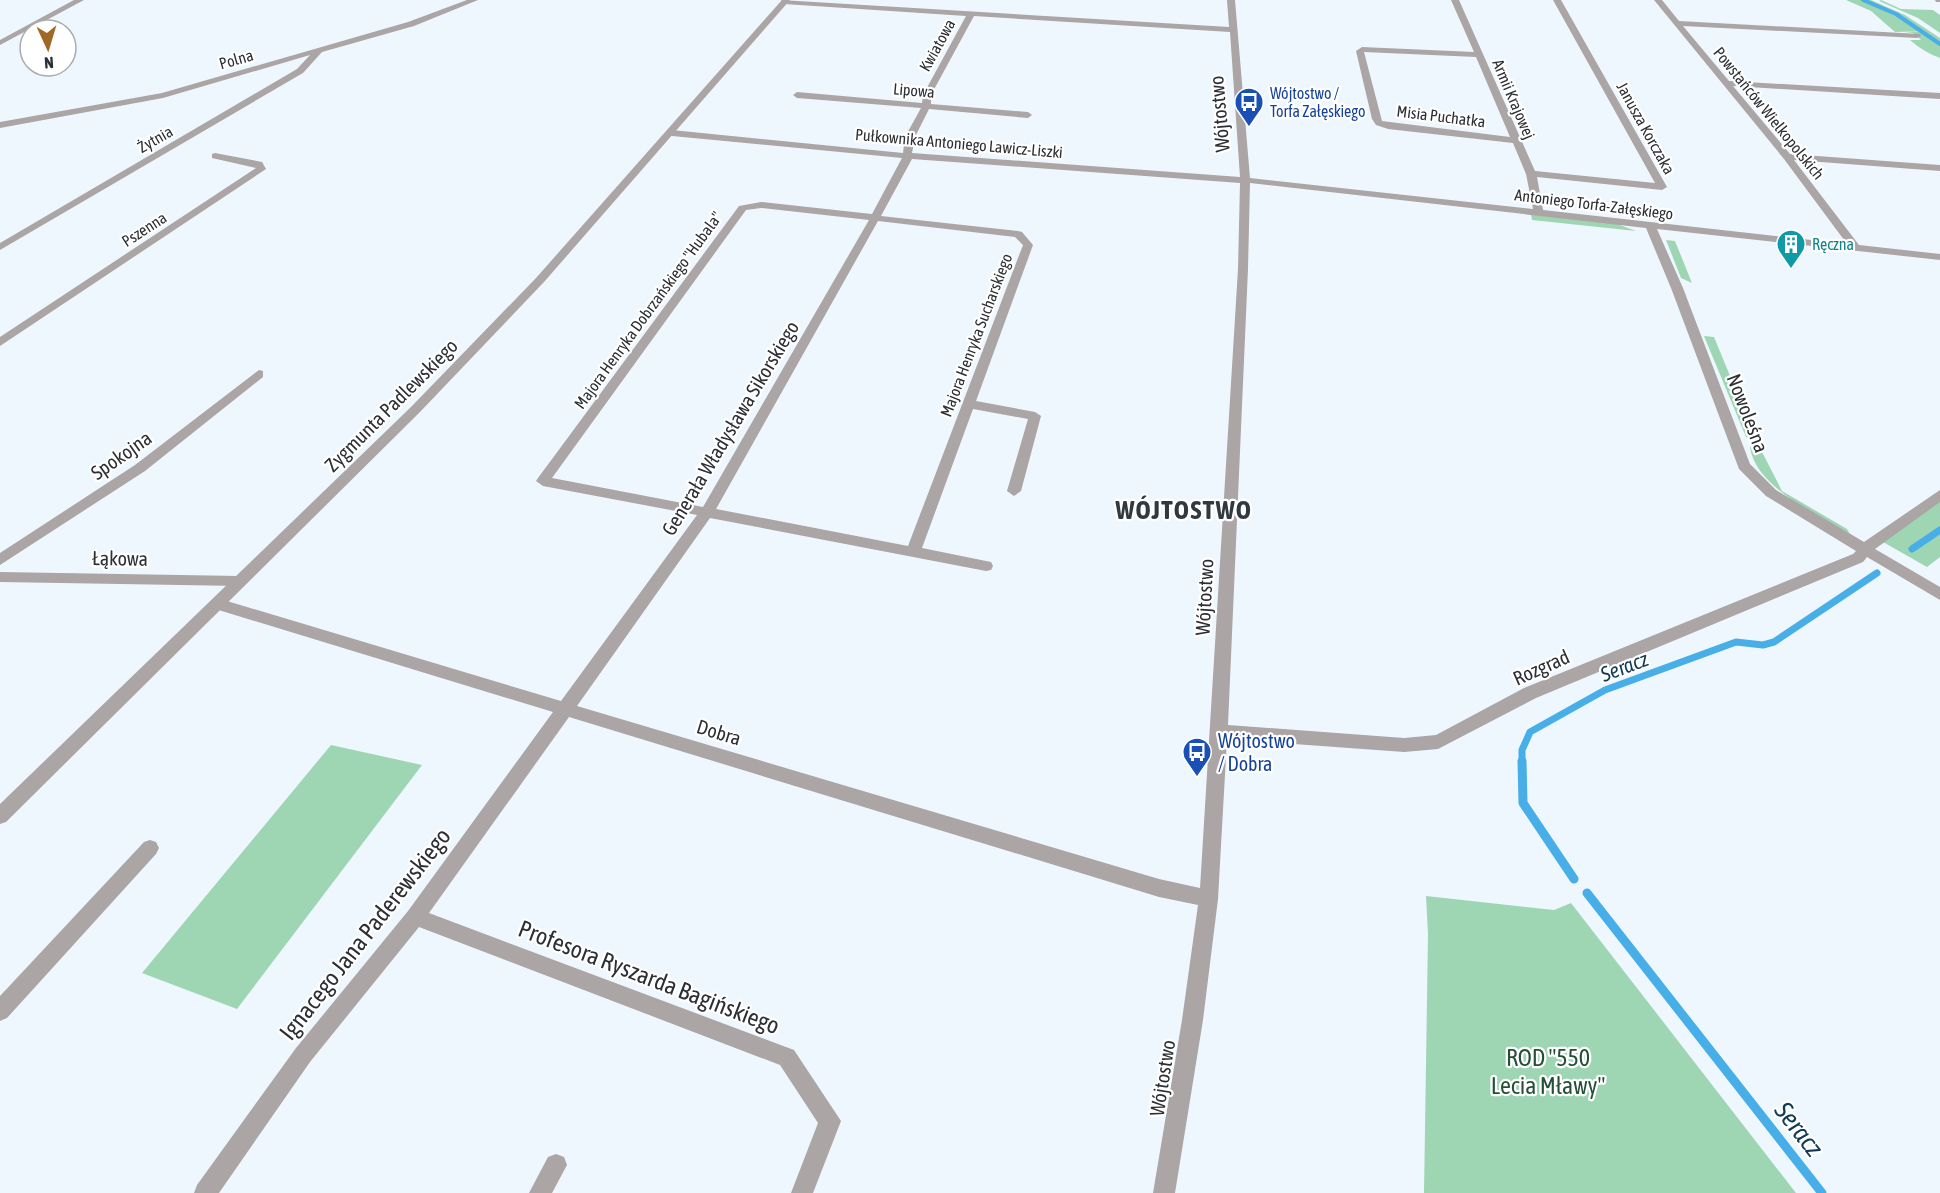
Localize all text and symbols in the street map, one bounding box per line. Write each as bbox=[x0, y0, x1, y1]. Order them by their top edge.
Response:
street label: Kwiatowa bbox=[915, 16, 959, 74]
north arrow bbox=[18, 18, 78, 78]
street label: Powstańców Wielkopolskich bbox=[1709, 43, 1828, 183]
street label: Polna bbox=[217, 46, 255, 72]
text: N bbox=[44, 54, 54, 72]
street label: Armii Krajowej bbox=[1488, 56, 1539, 142]
street label: Wójtostwo bbox=[1204, 75, 1234, 153]
street label: Lipowa bbox=[892, 79, 936, 102]
street label: Janusza Korczaka bbox=[1613, 79, 1679, 177]
place label: Wójtostwo / Torfa Załęskiego bbox=[1270, 84, 1365, 121]
bus stop icon: Wójtostwo / Torfa Załęskiego bbox=[1233, 86, 1265, 128]
street label: Misia Puchatka bbox=[1396, 102, 1486, 130]
street label: Żytnia bbox=[134, 122, 176, 157]
street label: Pułkownika Antoniego Lawicz-Liszki bbox=[854, 125, 1063, 162]
street label: Antoniego Torfa-Załęskiego bbox=[1513, 185, 1674, 224]
street label: Pszenna bbox=[118, 208, 170, 250]
street label: Majora Henryka Dobrzańskiego "Hubala" bbox=[570, 208, 726, 413]
building icon: Ręczna bbox=[1775, 228, 1807, 270]
place label: Ręczna bbox=[1812, 235, 1854, 254]
street label: Majora Henryka Sucharskiego bbox=[937, 251, 1016, 419]
street label: Generała Władysława Sikorskiego bbox=[657, 317, 803, 539]
street label: Zygmunta Padlewskiego bbox=[320, 334, 462, 476]
street label: Nowoleśna bbox=[1723, 370, 1773, 456]
street label: Spokojna bbox=[86, 426, 156, 484]
district label: WÓJTOSTWO bbox=[1114, 495, 1253, 525]
street label: Łąkowa bbox=[92, 546, 148, 570]
street label: Wójtostwo bbox=[1191, 558, 1217, 636]
street label: Rozgrad bbox=[1509, 644, 1573, 690]
water label: Seracz bbox=[1596, 646, 1652, 686]
street label: Dobra bbox=[694, 714, 744, 750]
place label: Wójtostwo / Dobra bbox=[1218, 729, 1295, 775]
bus stop icon: Wójtostwo / Dobra bbox=[1181, 736, 1213, 778]
street label: Ignacego Jana Paderewskiego bbox=[274, 823, 456, 1045]
street label: Profesora Ryszarda Bagińskiego bbox=[515, 915, 783, 1039]
street label: Wójtostwo bbox=[1145, 1038, 1179, 1118]
park label: ROD "550 Lecia Mławy" bbox=[1491, 1044, 1605, 1099]
water label: Seracz bbox=[1768, 1095, 1830, 1163]

